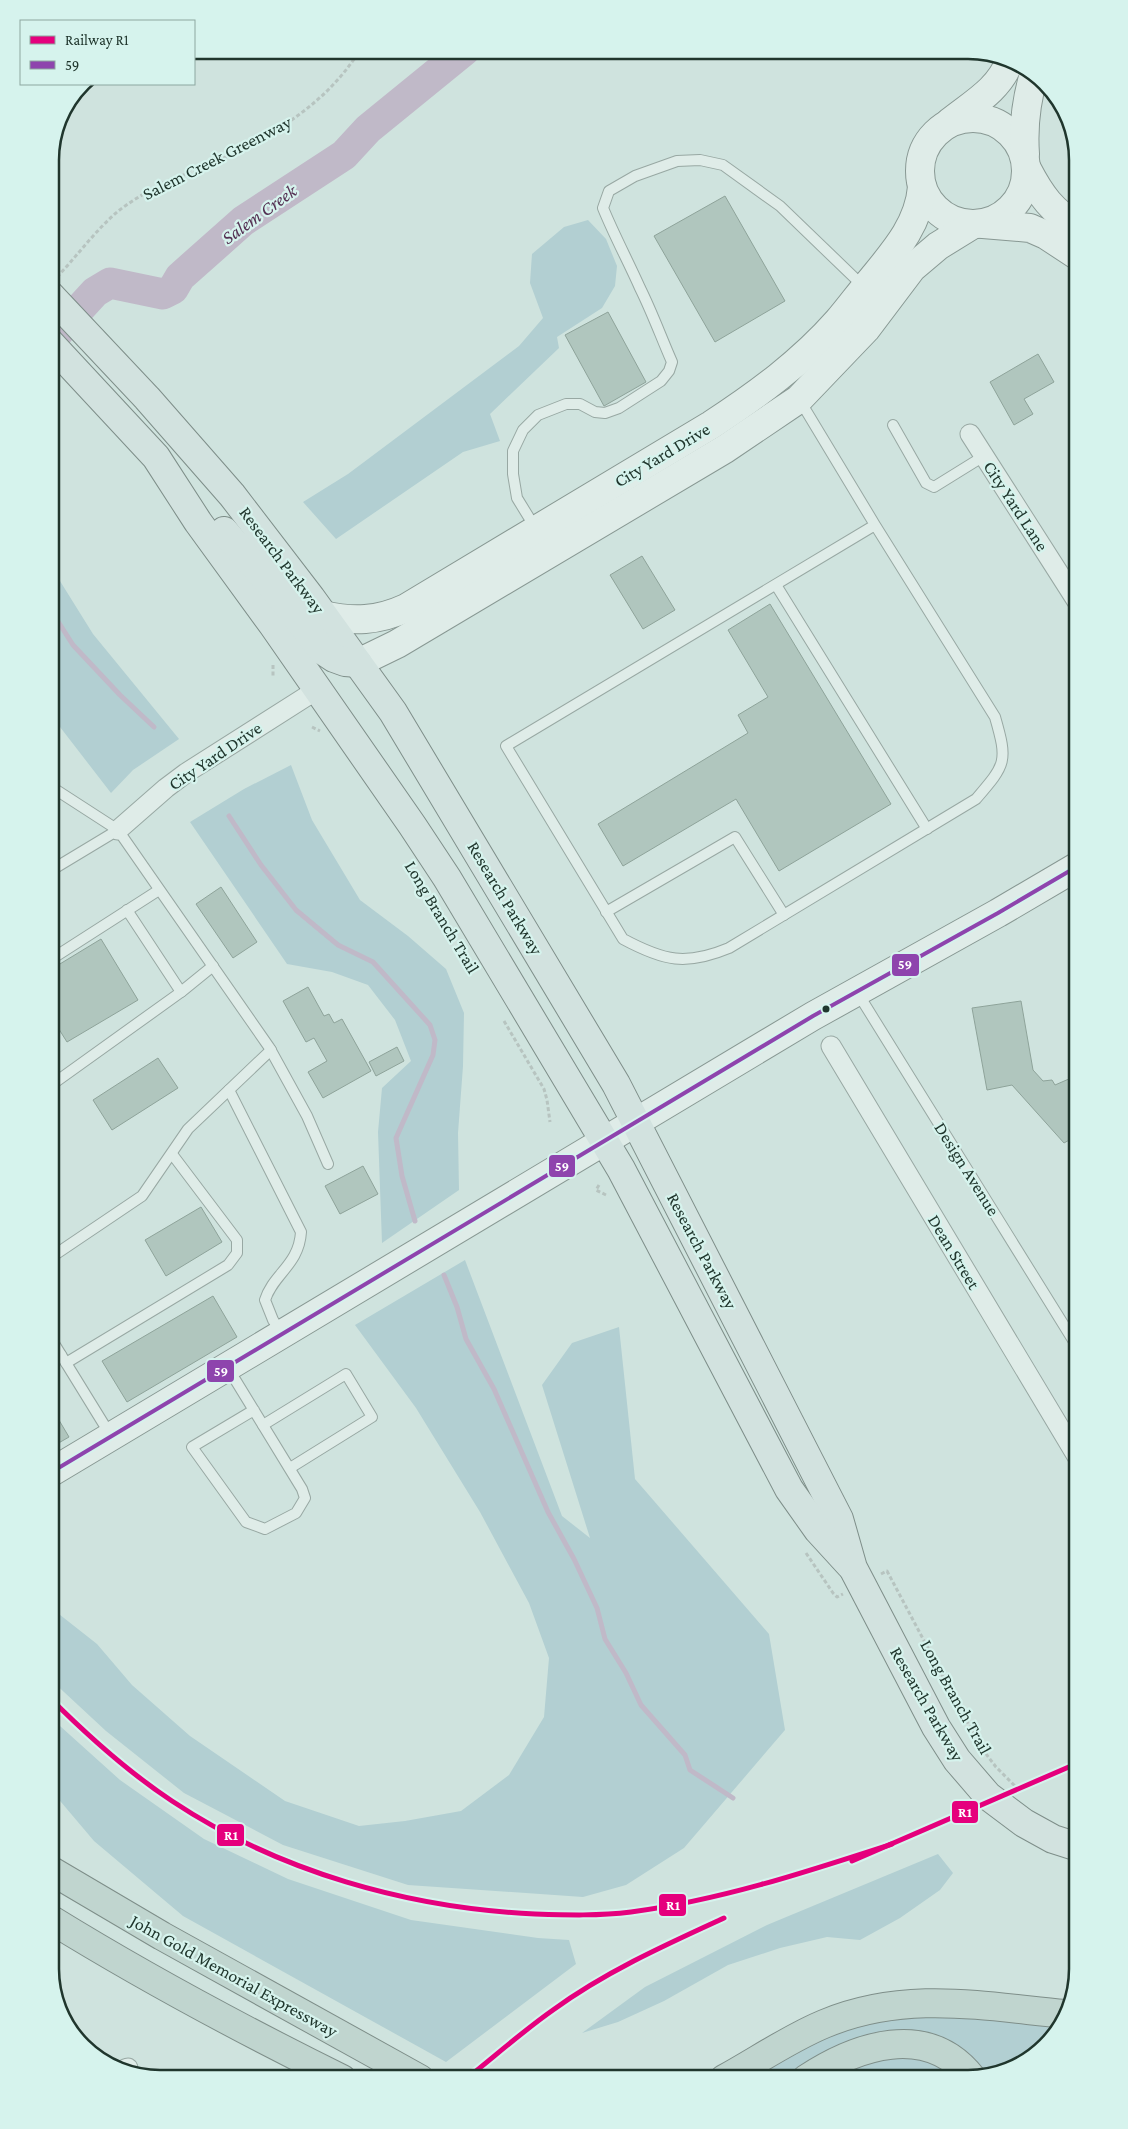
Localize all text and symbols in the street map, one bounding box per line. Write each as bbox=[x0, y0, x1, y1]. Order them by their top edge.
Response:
legend bbox=[20, 20, 195, 85]
text: Railway R1 bbox=[65, 32, 129, 49]
text: 59 bbox=[65, 57, 79, 73]
street label: Salem Creek Greenway bbox=[139, 112, 295, 204]
water label: Salem Creek bbox=[218, 179, 301, 248]
street label: City Yard Drive bbox=[611, 419, 713, 491]
street label: City Yard Lane bbox=[979, 457, 1053, 555]
street label: Research Parkway bbox=[235, 503, 329, 618]
street label: City Yard Drive bbox=[165, 718, 265, 794]
street label: Research Parkway bbox=[463, 838, 547, 959]
street label: Long Branch Trail bbox=[401, 857, 484, 977]
line badge: 59 bbox=[891, 953, 920, 977]
text: 59 bbox=[898, 956, 912, 972]
unlabelled marker bbox=[821, 1004, 831, 1014]
street label: Design Avenue bbox=[930, 1119, 1004, 1220]
line badge: 59 bbox=[548, 1154, 576, 1178]
text: 59 bbox=[555, 1158, 569, 1174]
street label: Research Parkway bbox=[663, 1189, 741, 1313]
street label: Dean Street bbox=[924, 1211, 985, 1294]
line badge: 59 bbox=[206, 1359, 235, 1383]
text: 59 bbox=[214, 1363, 228, 1379]
street label: Long Branch Trail bbox=[916, 1636, 996, 1758]
street label: Research Parkway bbox=[886, 1643, 968, 1765]
line badge: R1 bbox=[951, 1800, 979, 1824]
text: R1 bbox=[958, 1804, 972, 1820]
line badge: R1 bbox=[216, 1823, 245, 1847]
text: R1 bbox=[224, 1827, 238, 1843]
line badge: R1 bbox=[658, 1893, 687, 1917]
text: R1 bbox=[666, 1897, 680, 1913]
street label: John Gold Memorial Expressway bbox=[125, 1910, 342, 2042]

